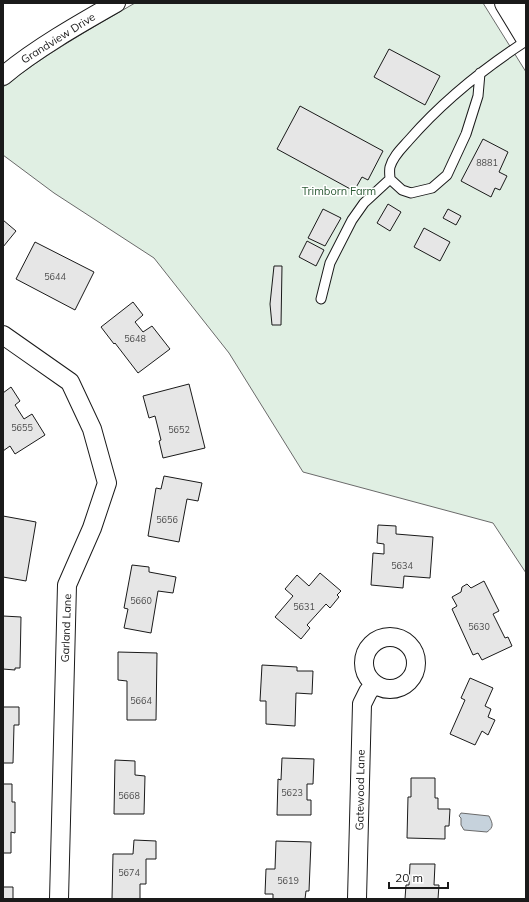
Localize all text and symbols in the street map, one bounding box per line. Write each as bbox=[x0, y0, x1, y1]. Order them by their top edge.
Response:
street label: Grandview Drive bbox=[18, 10, 98, 66]
house number: 8881 bbox=[476, 157, 498, 168]
park label: Trimborn Farm bbox=[302, 184, 376, 198]
house number: 5644 bbox=[44, 271, 66, 282]
house number: 5648 bbox=[124, 333, 146, 344]
house number: 5655 bbox=[11, 422, 33, 433]
house number: 5652 bbox=[168, 424, 190, 435]
house number: 5656 bbox=[156, 514, 178, 525]
house number: 5634 bbox=[391, 560, 413, 571]
street label: Garland Lane bbox=[58, 593, 74, 663]
house number: 5660 bbox=[130, 595, 152, 606]
house number: 5631 bbox=[293, 601, 315, 612]
house number: 5630 bbox=[468, 621, 490, 632]
house number: 5664 bbox=[130, 695, 152, 706]
street label: Gatewood Lane bbox=[352, 749, 368, 831]
house number: 5623 bbox=[281, 787, 303, 798]
house number: 5668 bbox=[118, 790, 140, 801]
scale bar bbox=[389, 864, 448, 890]
house number: 5674 bbox=[118, 867, 140, 878]
text: 20 m bbox=[395, 870, 423, 885]
house number: 5619 bbox=[277, 875, 299, 886]

